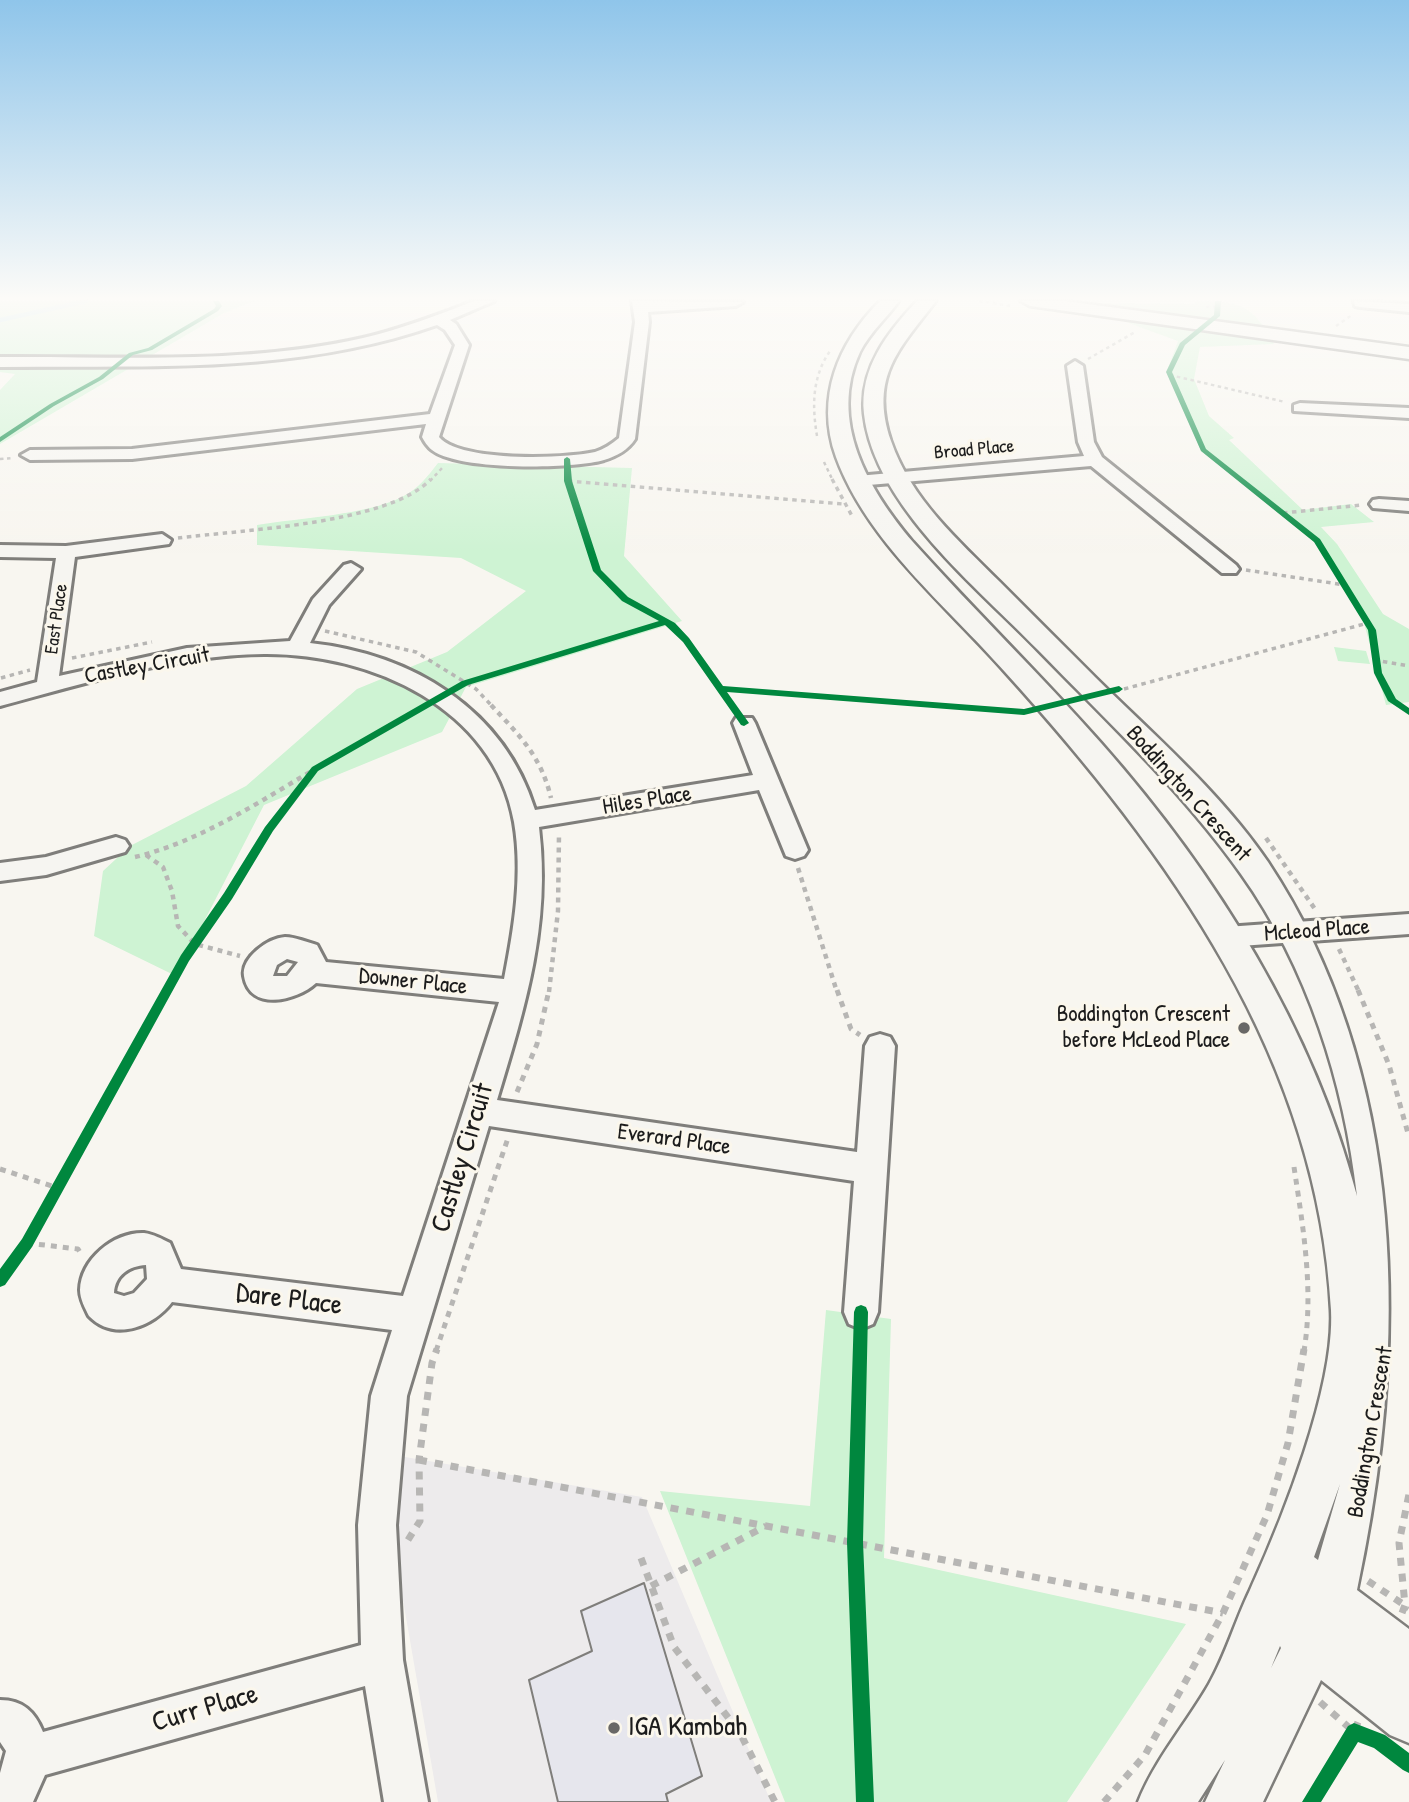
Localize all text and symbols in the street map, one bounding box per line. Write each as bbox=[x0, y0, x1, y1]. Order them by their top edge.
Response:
street label: Broad Place bbox=[933, 435, 1015, 465]
street label: East Place bbox=[41, 582, 73, 656]
street label: Castley Circuit bbox=[82, 641, 212, 691]
street label: Boddington Crescent bbox=[1120, 720, 1256, 868]
street label: Hiles Place bbox=[601, 780, 693, 822]
street label: Mcleod Place bbox=[1263, 914, 1371, 948]
street label: Downer Place bbox=[357, 963, 469, 1001]
place label: Boddington Crescent before McLeod Place bbox=[1057, 1001, 1230, 1055]
marker: Boddington Crescent before McLeod Place bbox=[1236, 1020, 1252, 1036]
street label: Castley Circuit bbox=[424, 1079, 502, 1237]
street label: Everard Place bbox=[616, 1118, 732, 1162]
street label: Dare Place bbox=[234, 1277, 344, 1323]
street label: Boddington Crescent bbox=[1342, 1344, 1400, 1520]
street label: Curr Place bbox=[148, 1678, 262, 1740]
place label: IGA Kambah bbox=[628, 1711, 747, 1745]
marker: IGA Kambah bbox=[606, 1720, 622, 1736]

